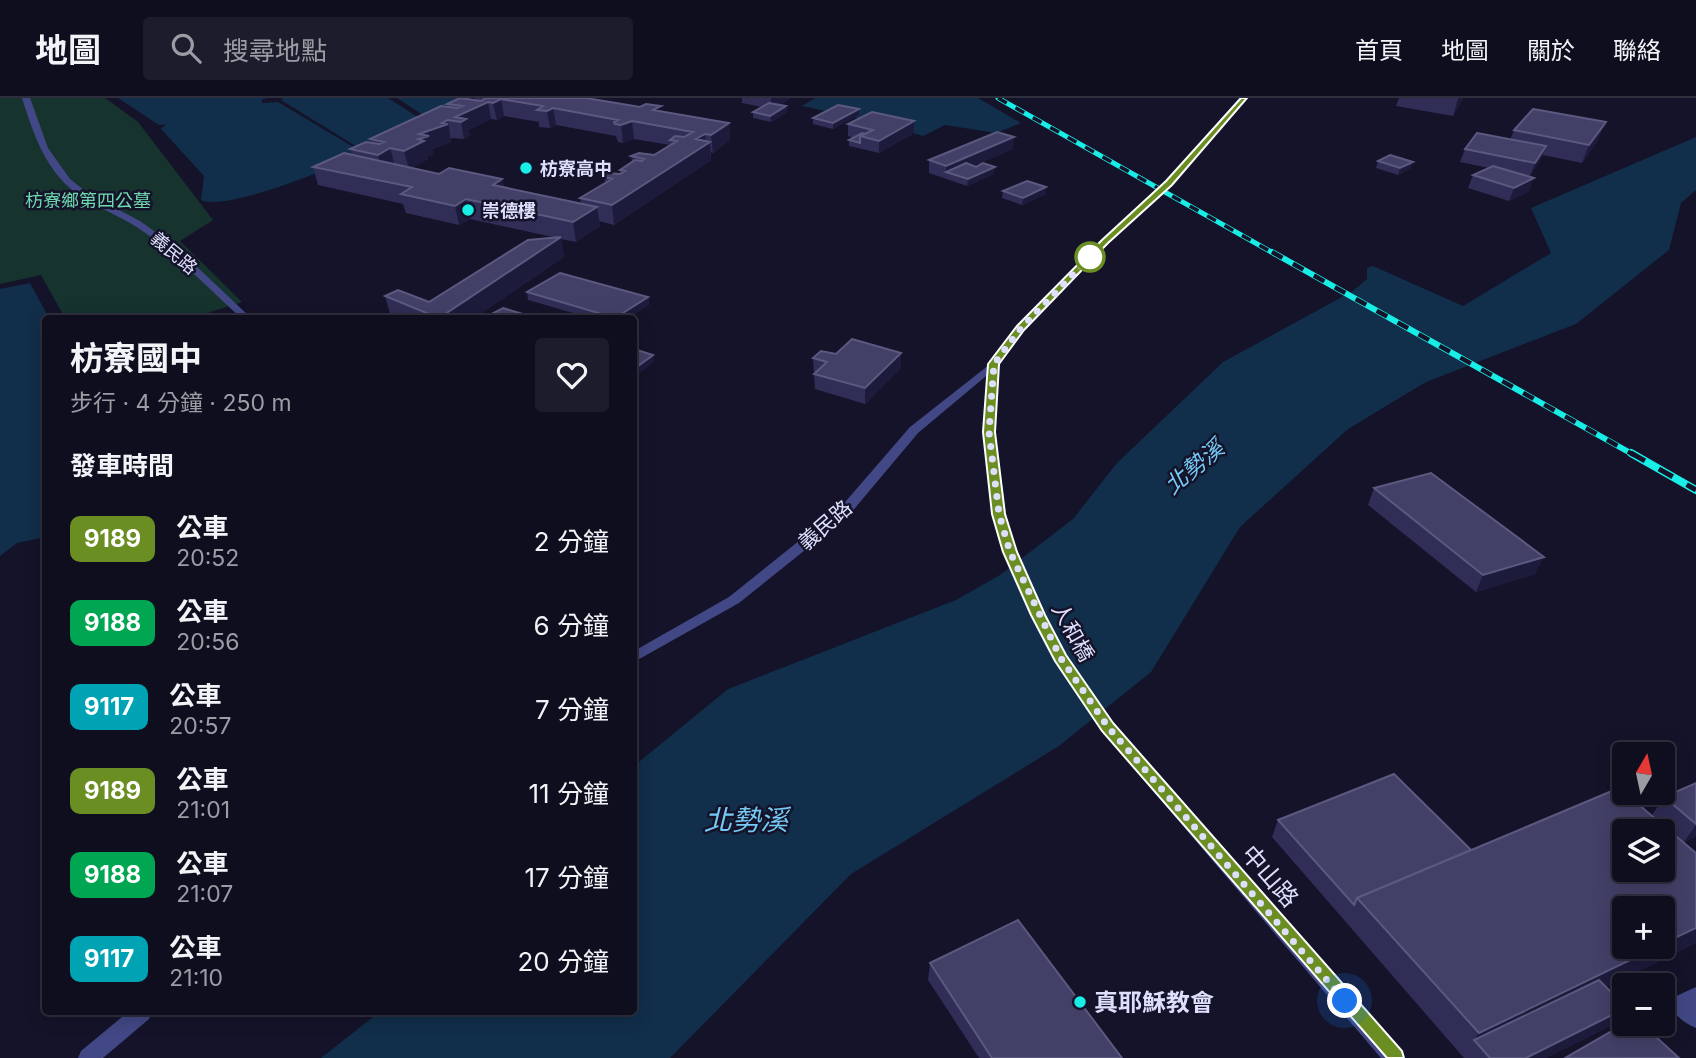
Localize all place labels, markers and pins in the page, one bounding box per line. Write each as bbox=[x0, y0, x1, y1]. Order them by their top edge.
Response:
place label: 枋寮高中 bbox=[540, 158, 612, 179]
marker: 枋寮高中 bbox=[518, 160, 534, 176]
place label: 崇德樓 bbox=[482, 200, 536, 221]
marker: 崇德樓 bbox=[460, 202, 476, 218]
unlabelled marker bbox=[1075, 242, 1105, 272]
place label: 真耶穌教會 bbox=[1094, 988, 1214, 1017]
marker: 真耶穌教會 bbox=[1072, 994, 1088, 1010]

